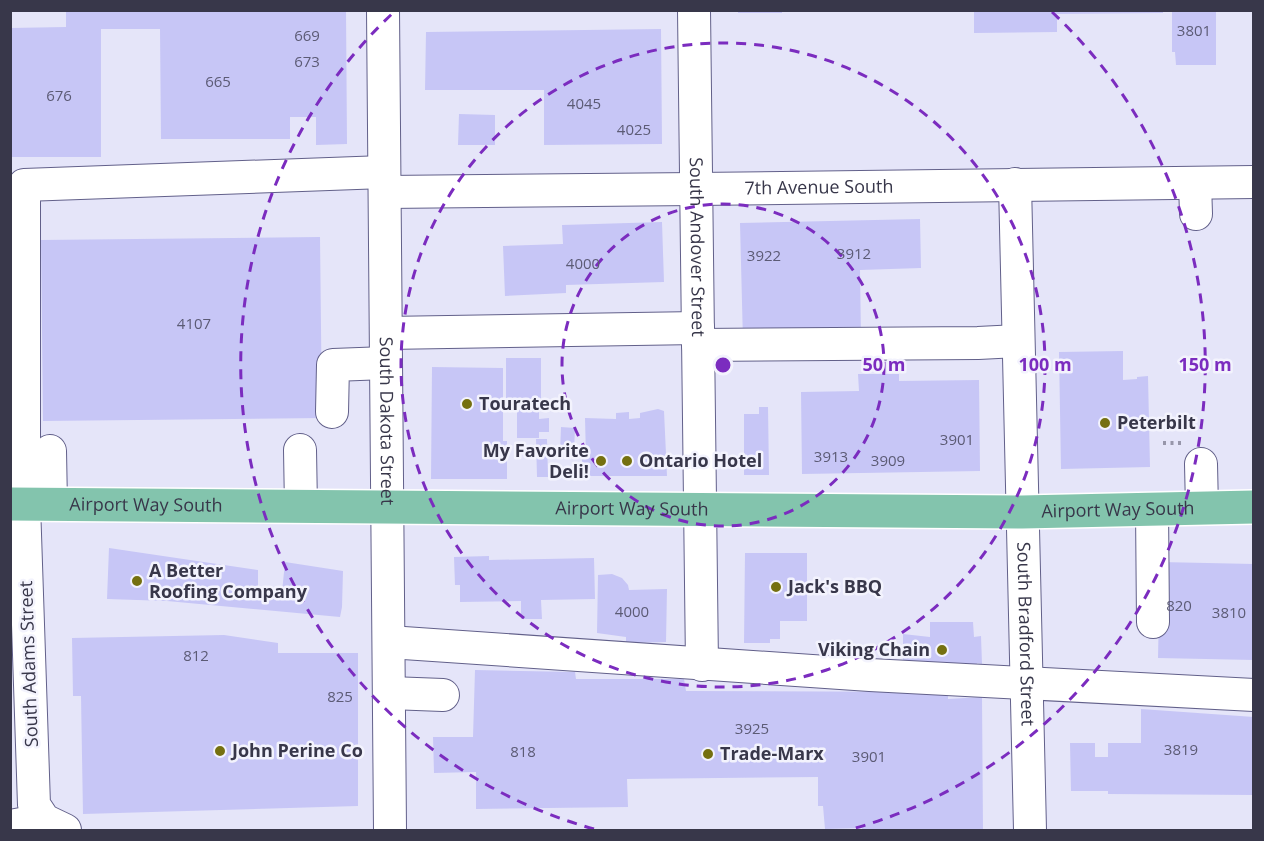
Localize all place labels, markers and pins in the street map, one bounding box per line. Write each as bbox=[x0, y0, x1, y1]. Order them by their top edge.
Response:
centre of rings bbox=[713, 355, 733, 375]
place label: Touratech bbox=[479, 391, 571, 415]
marker: Touratech bbox=[460, 397, 474, 411]
place label: Peterbilt bbox=[1117, 410, 1196, 434]
marker: Peterbilt bbox=[1098, 416, 1112, 430]
place label: My Favorite Deli! bbox=[483, 438, 589, 483]
place label: Ontario Hotel bbox=[639, 448, 762, 472]
marker: My Favorite Deli! bbox=[594, 454, 608, 468]
marker: Ontario Hotel bbox=[620, 454, 634, 468]
place label: A Better Roofing Company bbox=[149, 558, 308, 603]
marker: A Better Roofing Company bbox=[130, 574, 144, 588]
place label: Jack's BBQ bbox=[786, 574, 882, 598]
marker: Jack's BBQ bbox=[769, 580, 783, 594]
place label: Viking Chain bbox=[818, 637, 930, 661]
marker: Viking Chain bbox=[935, 643, 949, 657]
place label: John Perine Co bbox=[230, 738, 363, 762]
place label: Trade-Marx bbox=[720, 741, 824, 765]
marker: John Perine Co bbox=[213, 744, 227, 758]
marker: Trade-Marx bbox=[701, 747, 715, 761]

